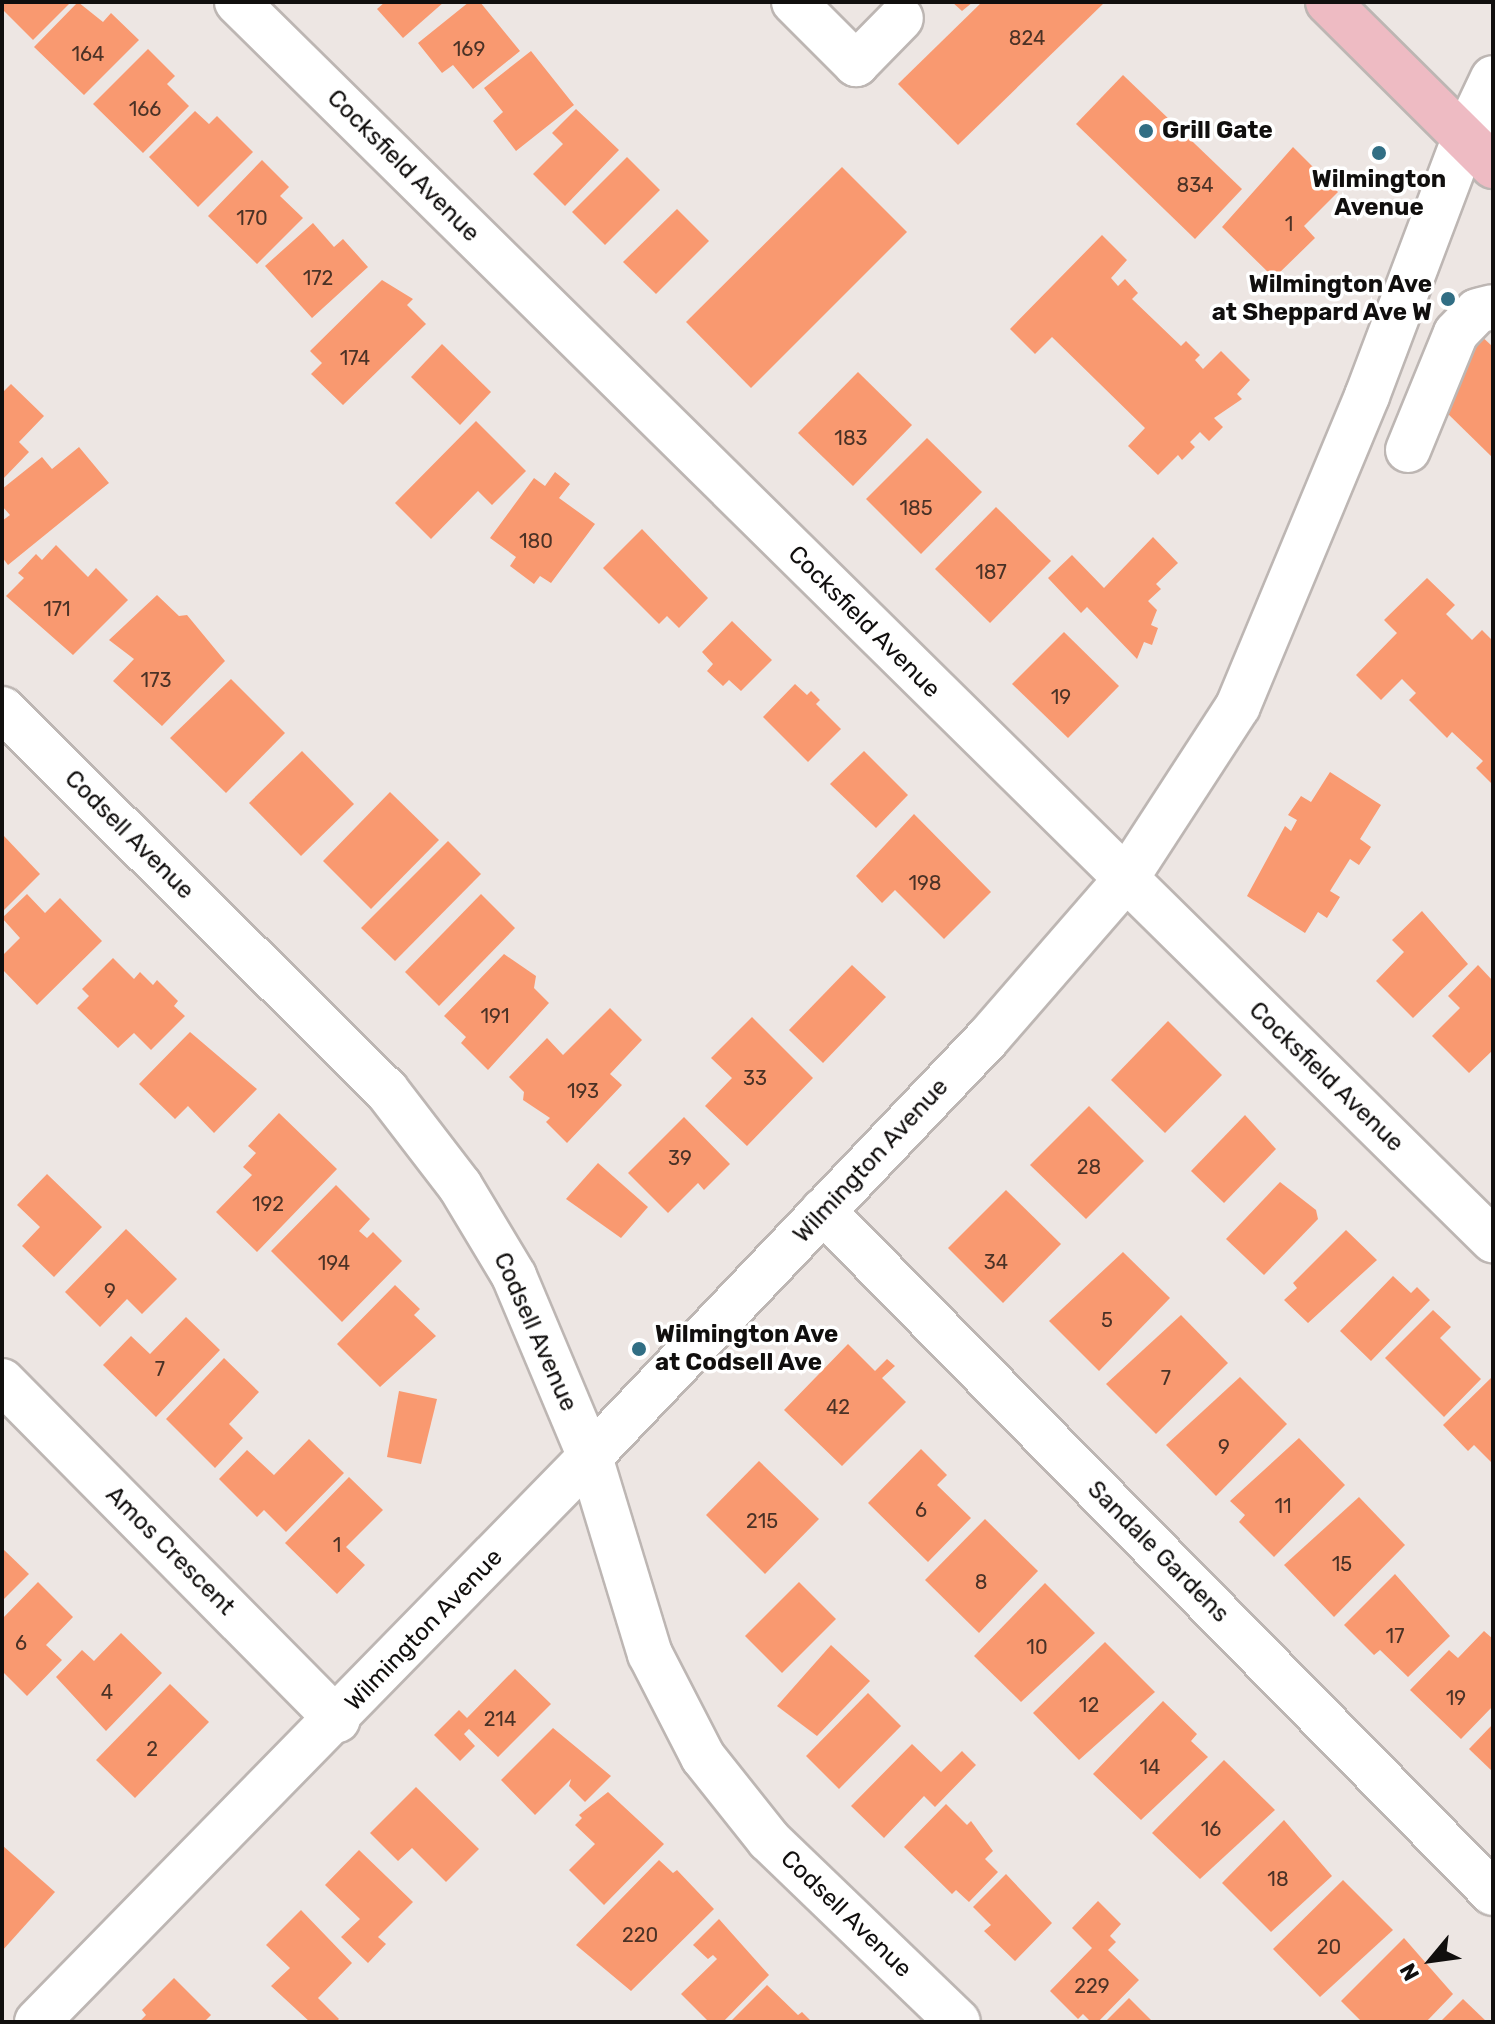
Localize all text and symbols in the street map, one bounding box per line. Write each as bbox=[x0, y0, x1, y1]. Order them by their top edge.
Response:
house number: 824 bbox=[1009, 26, 1045, 50]
house number: 169 bbox=[453, 37, 485, 61]
house number: 164 bbox=[71, 42, 105, 66]
street label: Cocksfield Avenue bbox=[321, 84, 485, 248]
house number: 166 bbox=[129, 97, 161, 121]
place label: Grill Gate bbox=[1162, 117, 1273, 145]
marker: Grill Gate bbox=[1137, 122, 1155, 140]
marker: Wilmington Avenue bbox=[1370, 144, 1388, 162]
place label: Wilmington Avenue bbox=[1312, 166, 1446, 222]
house number: 834 bbox=[1176, 173, 1214, 197]
house number: 170 bbox=[236, 206, 268, 230]
house number: 1 bbox=[1285, 212, 1293, 236]
house number: 172 bbox=[303, 266, 333, 290]
place label: Wilmington Ave at Sheppard Ave W bbox=[1211, 271, 1432, 327]
marker: Wilmington Ave at Sheppard Ave W bbox=[1439, 290, 1457, 308]
house number: 174 bbox=[340, 346, 370, 370]
house number: 183 bbox=[834, 426, 868, 450]
house number: 185 bbox=[899, 496, 933, 520]
house number: 180 bbox=[519, 529, 553, 553]
street label: Cocksfield Avenue bbox=[782, 540, 946, 704]
house number: 187 bbox=[975, 560, 1007, 584]
house number: 171 bbox=[43, 597, 71, 621]
house number: 173 bbox=[141, 668, 171, 692]
house number: 19 bbox=[1051, 685, 1071, 709]
street label: Codsell Avenue bbox=[58, 764, 200, 906]
house number: 198 bbox=[908, 871, 942, 895]
street label: Cocksfield Avenue bbox=[1243, 996, 1409, 1158]
house number: 191 bbox=[481, 1004, 509, 1028]
house number: 33 bbox=[743, 1066, 767, 1090]
street label: Wilmington Avenue bbox=[787, 1073, 955, 1249]
house number: 193 bbox=[567, 1079, 599, 1103]
house number: 39 bbox=[668, 1146, 692, 1170]
house number: 28 bbox=[1077, 1155, 1101, 1179]
house number: 192 bbox=[252, 1192, 284, 1216]
street label: Codsell Avenue bbox=[487, 1248, 583, 1416]
house number: 34 bbox=[984, 1250, 1008, 1274]
house number: 194 bbox=[318, 1251, 350, 1275]
house number: 9 bbox=[104, 1279, 116, 1303]
house number: 5 bbox=[1101, 1308, 1113, 1332]
place label: Wilmington Ave at Codsell Ave bbox=[655, 1321, 839, 1377]
marker: Wilmington Ave at Codsell Ave bbox=[630, 1340, 648, 1358]
house number: 7 bbox=[155, 1357, 165, 1381]
house number: 7 bbox=[1161, 1366, 1171, 1390]
house number: 42 bbox=[826, 1395, 850, 1419]
house number: 9 bbox=[1218, 1435, 1230, 1459]
street label: Sandale Gardens bbox=[1081, 1475, 1235, 1629]
street label: Amos Crescent bbox=[100, 1481, 240, 1621]
house number: 11 bbox=[1274, 1494, 1292, 1518]
house number: 6 bbox=[915, 1498, 927, 1522]
house number: 215 bbox=[746, 1509, 778, 1533]
house number: 1 bbox=[333, 1533, 341, 1557]
street label: Wilmington Avenue bbox=[339, 1543, 509, 1717]
house number: 15 bbox=[1332, 1552, 1352, 1576]
house number: 8 bbox=[975, 1570, 987, 1594]
house number: 17 bbox=[1386, 1624, 1404, 1648]
house number: 6 bbox=[15, 1631, 27, 1655]
house number: 10 bbox=[1026, 1635, 1048, 1659]
house number: 4 bbox=[101, 1680, 113, 1704]
house number: 19 bbox=[1446, 1686, 1466, 1710]
house number: 12 bbox=[1079, 1693, 1099, 1717]
house number: 214 bbox=[484, 1707, 516, 1731]
house number: 2 bbox=[146, 1737, 158, 1761]
house number: 14 bbox=[1140, 1755, 1160, 1779]
house number: 16 bbox=[1201, 1817, 1221, 1841]
street label: Codsell Avenue bbox=[774, 1844, 918, 1984]
house number: 18 bbox=[1267, 1867, 1289, 1891]
north arrow bbox=[1391, 1920, 1471, 2000]
house number: 220 bbox=[622, 1923, 658, 1947]
house number: 20 bbox=[1317, 1935, 1341, 1959]
text: N bbox=[1394, 1958, 1425, 1985]
house number: 229 bbox=[1074, 1974, 1110, 1998]

